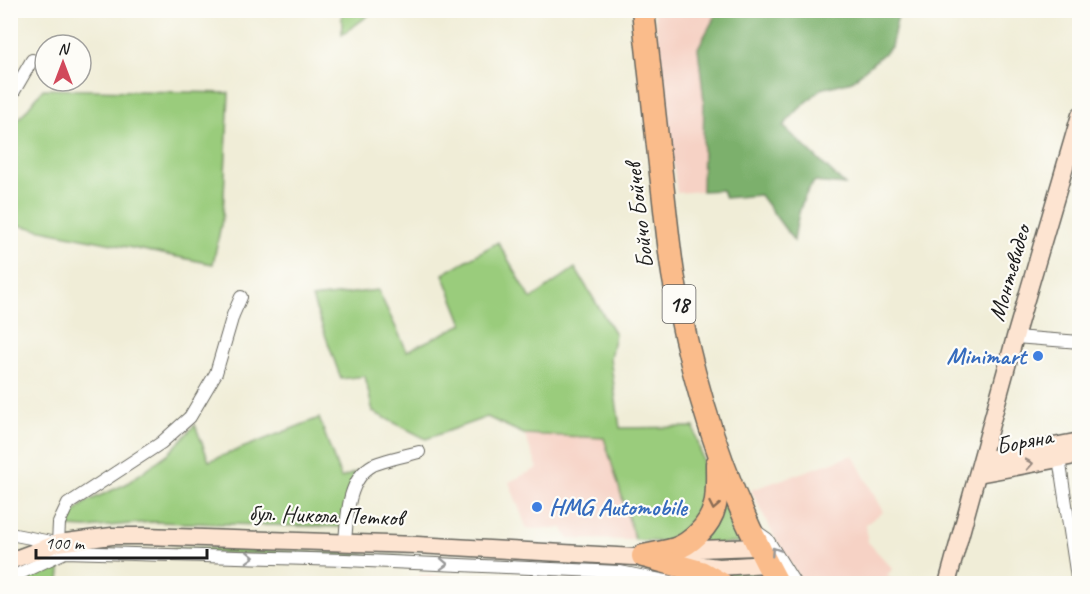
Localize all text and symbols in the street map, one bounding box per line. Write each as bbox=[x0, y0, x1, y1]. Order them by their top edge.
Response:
north arrow bbox=[33, 33, 93, 93]
text: N bbox=[58, 39, 71, 59]
street label: Бойчо Бойчев bbox=[617, 158, 660, 270]
street label: Монтевидео bbox=[981, 219, 1038, 324]
road number: 18 bbox=[662, 285, 696, 323]
place label: Minimart bbox=[947, 341, 1029, 371]
marker: Minimart bbox=[1031, 349, 1045, 363]
street label: Боряна bbox=[993, 420, 1057, 461]
one-way arrow bbox=[1023, 458, 1033, 471]
place label: HMG Automobile bbox=[549, 492, 689, 522]
street label: бул. Никола Петков bbox=[248, 497, 408, 533]
marker: HMG Automobile bbox=[530, 500, 544, 514]
one-way arrow bbox=[708, 500, 721, 510]
scale bar bbox=[36, 522, 207, 560]
text: 100 m bbox=[45, 532, 86, 554]
one-way arrow bbox=[770, 547, 782, 557]
one-way arrow bbox=[245, 551, 254, 563]
one-way arrow bbox=[440, 558, 449, 571]

